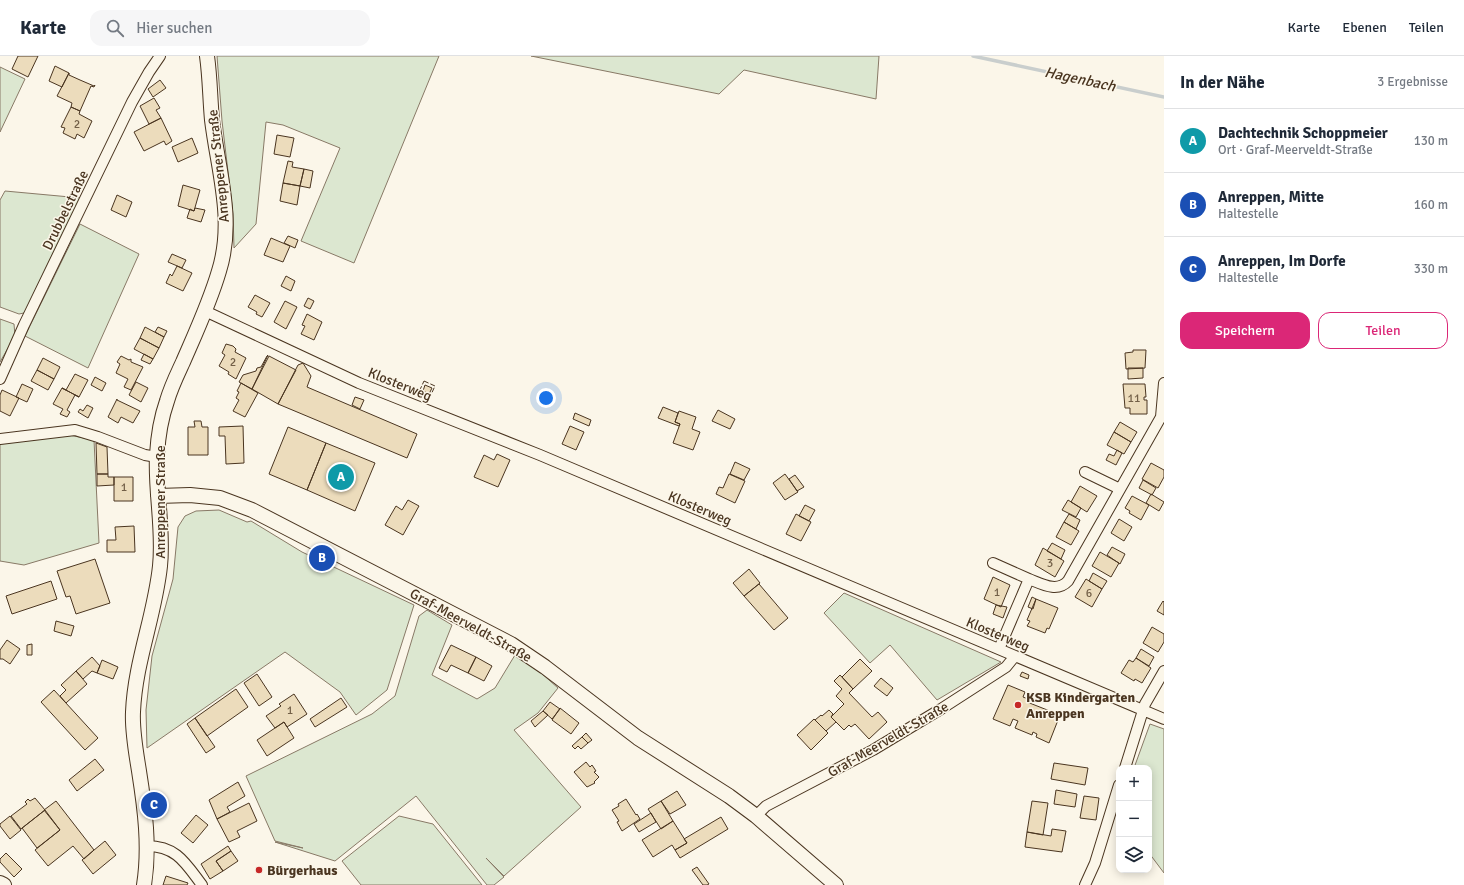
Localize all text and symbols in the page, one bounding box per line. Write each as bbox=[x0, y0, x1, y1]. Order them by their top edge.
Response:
search box bbox=[90, 10, 370, 46]
text: Karte bbox=[20, 16, 66, 40]
icon: search bbox=[104, 17, 126, 39]
text: Hier suchen bbox=[136, 19, 212, 37]
text: Karte bbox=[1288, 19, 1320, 36]
text: Ebenen bbox=[1342, 19, 1387, 36]
text: Teilen bbox=[1409, 19, 1444, 36]
water label: Hagenbach bbox=[1043, 63, 1118, 95]
text: In der Nähe bbox=[1180, 72, 1265, 93]
text: 3 Ergebnisse bbox=[1377, 74, 1448, 90]
street label: Anreppener Straße bbox=[204, 109, 233, 223]
house number: 2 bbox=[74, 117, 80, 132]
text: Dachtechnik Schoppmeier bbox=[1218, 124, 1388, 142]
text: A bbox=[1189, 133, 1197, 149]
text: 130 m bbox=[1414, 133, 1448, 149]
text: Ort · Graf-Meerveldt-Straße bbox=[1218, 142, 1373, 158]
street label: Drubbelstraße bbox=[39, 168, 92, 253]
text: Anreppen, Mitte bbox=[1218, 188, 1324, 206]
text: B bbox=[1189, 197, 1197, 213]
text: 160 m bbox=[1414, 197, 1448, 213]
text: Haltestelle bbox=[1218, 206, 1278, 222]
text: Anreppen, Im Dorfe bbox=[1218, 252, 1346, 270]
text: C bbox=[1189, 261, 1197, 277]
text: 330 m bbox=[1414, 261, 1448, 277]
text: Haltestelle bbox=[1218, 270, 1278, 286]
button: Speichern bbox=[1180, 312, 1310, 349]
button: Teilen bbox=[1318, 312, 1448, 349]
house number: 2 bbox=[230, 355, 236, 370]
street label: Klosterweg bbox=[365, 364, 434, 405]
your location bbox=[536, 388, 556, 408]
house number: 11 bbox=[1128, 391, 1140, 406]
street label: Anreppener Straße bbox=[152, 445, 169, 559]
pin: A bbox=[328, 462, 354, 492]
house number: 1 bbox=[121, 480, 127, 495]
street label: Klosterweg bbox=[666, 487, 734, 529]
pin: B bbox=[309, 543, 335, 573]
house number: 3 bbox=[1047, 556, 1053, 571]
street label: Graf-Meerveldt-Straße bbox=[407, 585, 535, 666]
house number: 1 bbox=[994, 585, 1000, 600]
house number: 6 bbox=[1086, 586, 1092, 601]
street label: Klosterweg bbox=[964, 613, 1032, 655]
place label: KSB Kindergarten Anreppen bbox=[1026, 689, 1135, 722]
street label: Graf-Meerveldt-Straße bbox=[825, 698, 952, 781]
marker: KSB Kindergarten Anreppen bbox=[1013, 700, 1023, 710]
house number: 1 bbox=[287, 703, 293, 718]
map controls bbox=[1116, 765, 1152, 873]
button: + bbox=[1116, 765, 1152, 801]
pin: C bbox=[141, 790, 167, 820]
button: − bbox=[1116, 801, 1152, 837]
button: layers bbox=[1116, 837, 1152, 873]
place label: Bürgerhaus bbox=[267, 862, 337, 879]
marker: Bürgerhaus bbox=[254, 865, 264, 875]

